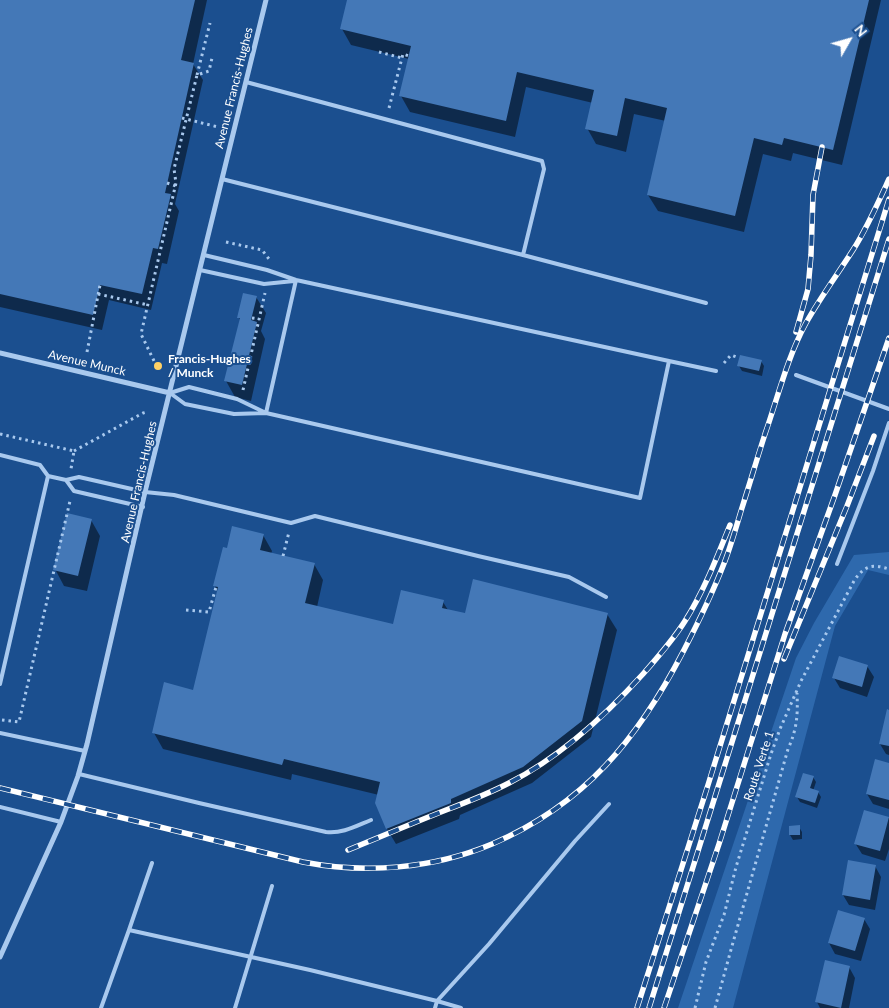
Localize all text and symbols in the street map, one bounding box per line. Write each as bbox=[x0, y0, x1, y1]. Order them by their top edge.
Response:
north arrow bbox=[824, 15, 874, 65]
text: N bbox=[851, 21, 871, 40]
street label: Avenue Francis-Hughes bbox=[212, 26, 256, 150]
street label: Avenue Munck bbox=[47, 347, 127, 379]
place label: Francis-Hughes / Munck bbox=[168, 352, 251, 380]
marker: Francis-Hughes / Munck bbox=[152, 360, 164, 372]
street label: Avenue Francis-Hughes bbox=[118, 420, 160, 544]
street label: Route Verte 1 bbox=[741, 729, 777, 803]

